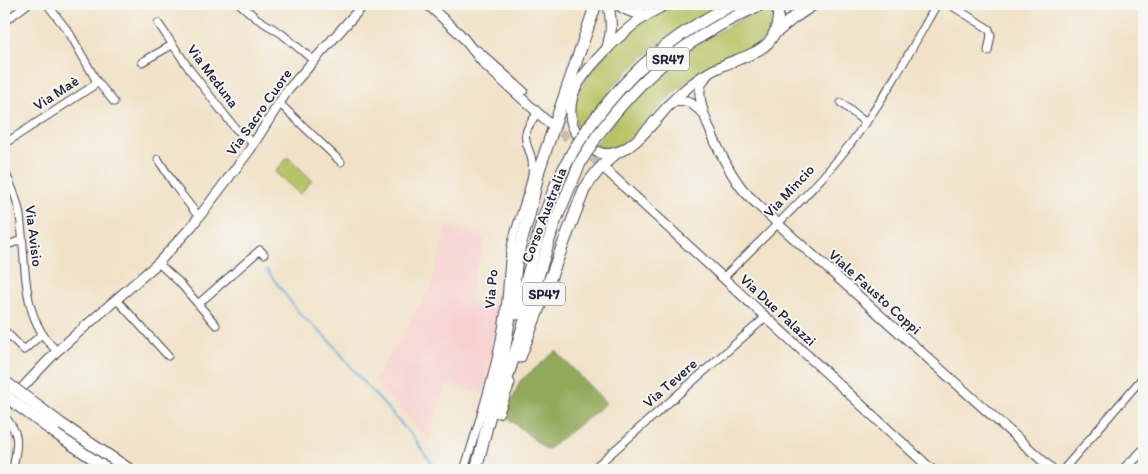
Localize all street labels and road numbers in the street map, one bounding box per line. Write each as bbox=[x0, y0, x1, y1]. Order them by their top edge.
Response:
street label: Via Meduna bbox=[183, 41, 243, 112]
road number: SR47 bbox=[647, 48, 689, 70]
street label: Via Sacro Cuore bbox=[222, 65, 296, 159]
street label: Via Maè bbox=[30, 72, 82, 114]
street label: Via Mincio bbox=[760, 161, 818, 221]
street label: Corso Australia bbox=[518, 165, 571, 265]
street label: Via Avisio bbox=[21, 204, 47, 268]
street label: Viale Fausto Coppi bbox=[825, 246, 925, 338]
street label: Via Po bbox=[480, 268, 502, 310]
street label: Via Due Palazzi bbox=[736, 270, 820, 350]
road number: SP47 bbox=[523, 282, 565, 306]
street label: Via Tevere bbox=[639, 355, 701, 411]

